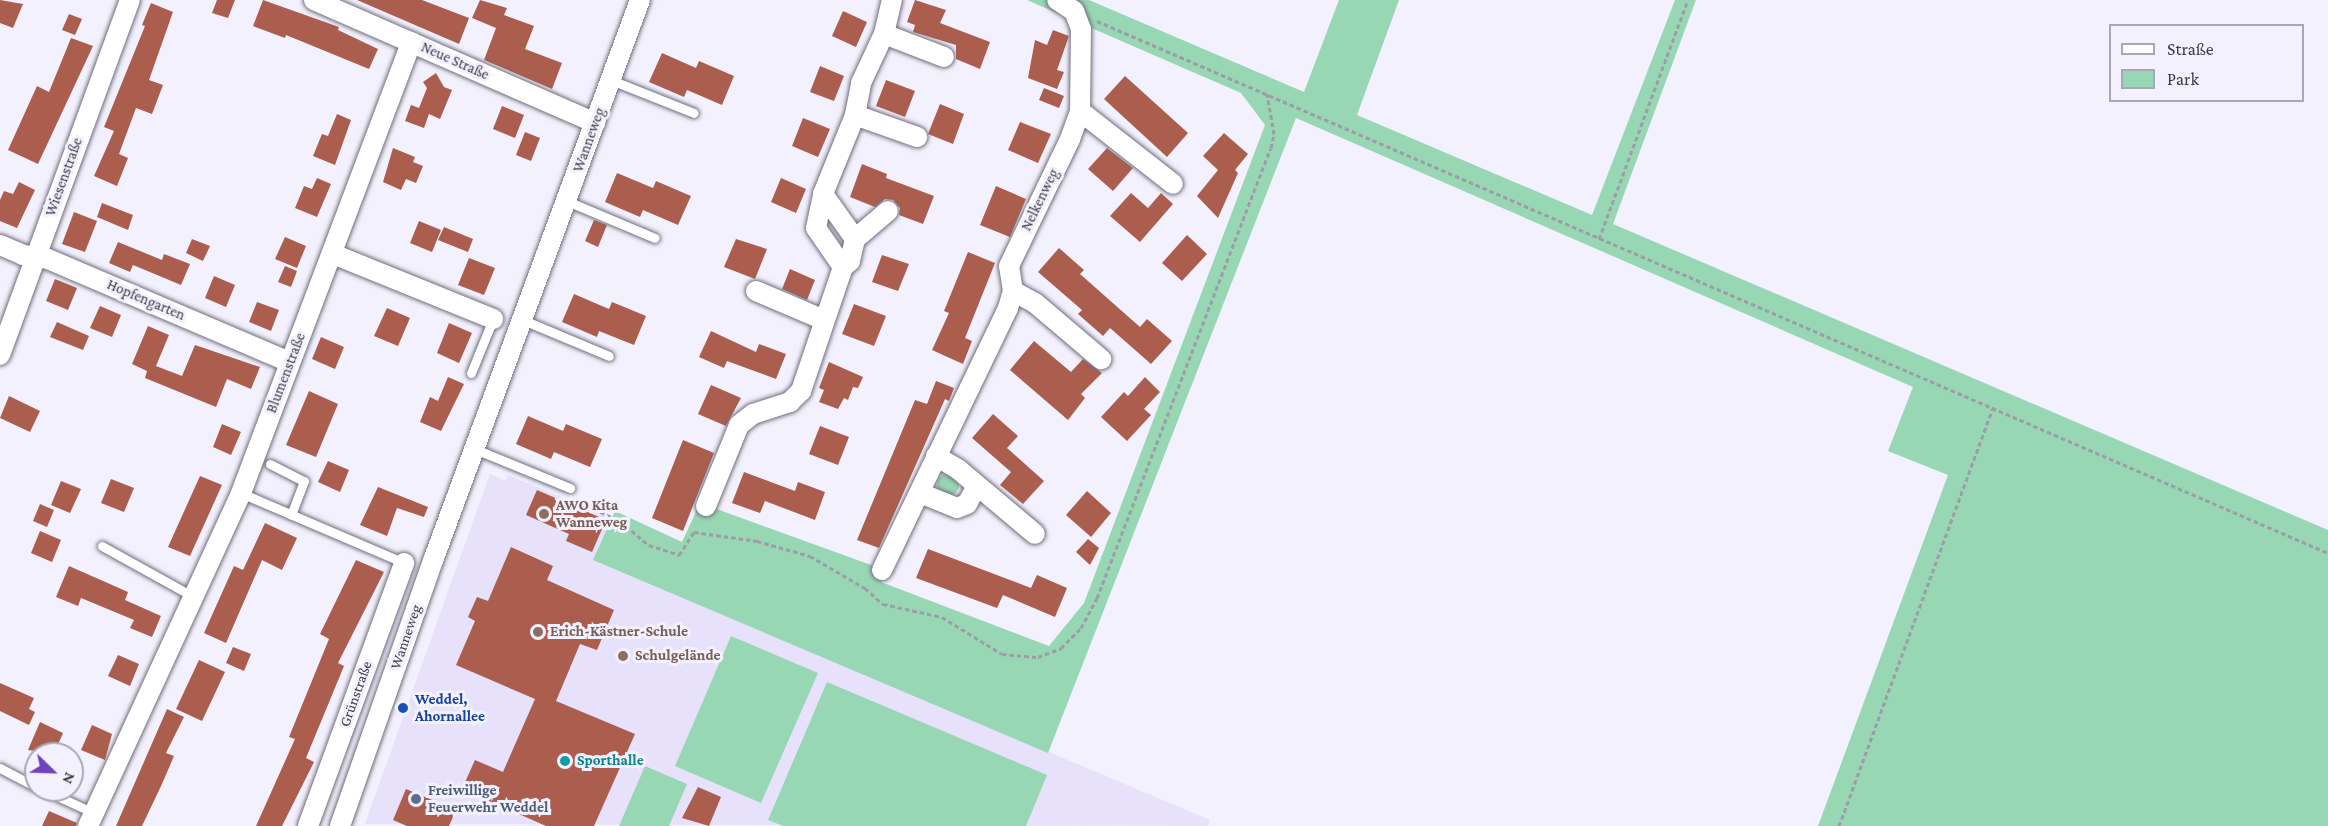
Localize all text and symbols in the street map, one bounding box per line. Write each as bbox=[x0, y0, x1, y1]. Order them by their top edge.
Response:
legend bbox=[2109, 24, 2304, 102]
street label: Neue Straße bbox=[418, 38, 492, 84]
text: Straße bbox=[2167, 39, 2214, 59]
text: Park bbox=[2167, 69, 2199, 89]
street label: Wanneweg bbox=[569, 105, 609, 175]
street label: Wiesenstraße bbox=[41, 135, 87, 219]
street label: Nelkenweg bbox=[1017, 166, 1063, 234]
street label: Hopfengarten bbox=[104, 275, 188, 325]
street label: Blumenstraße bbox=[262, 330, 310, 416]
place label: AWO Kita Wanneweg bbox=[556, 496, 627, 531]
marker: AWO Kita Wanneweg bbox=[537, 507, 551, 521]
street label: Wanneweg bbox=[387, 602, 425, 672]
place label: Erich-Kästner-Schule bbox=[550, 623, 688, 641]
marker: Erich-Kästner-Schule bbox=[531, 625, 545, 639]
place label: Schulgelände bbox=[635, 647, 721, 665]
marker: Schulgelände bbox=[616, 649, 630, 663]
street label: Grünstraße bbox=[336, 659, 376, 729]
place label: Weddel, Ahornallee bbox=[415, 690, 485, 725]
marker: Weddel, Ahornallee bbox=[396, 701, 410, 715]
north arrow bbox=[24, 742, 84, 802]
place label: Sporthalle bbox=[577, 752, 644, 770]
marker: Sporthalle bbox=[558, 754, 572, 768]
text: N bbox=[59, 770, 79, 787]
place label: Freiwillige Feuerwehr Weddel bbox=[428, 781, 548, 816]
marker: Freiwillige Feuerwehr Weddel bbox=[409, 792, 423, 806]

